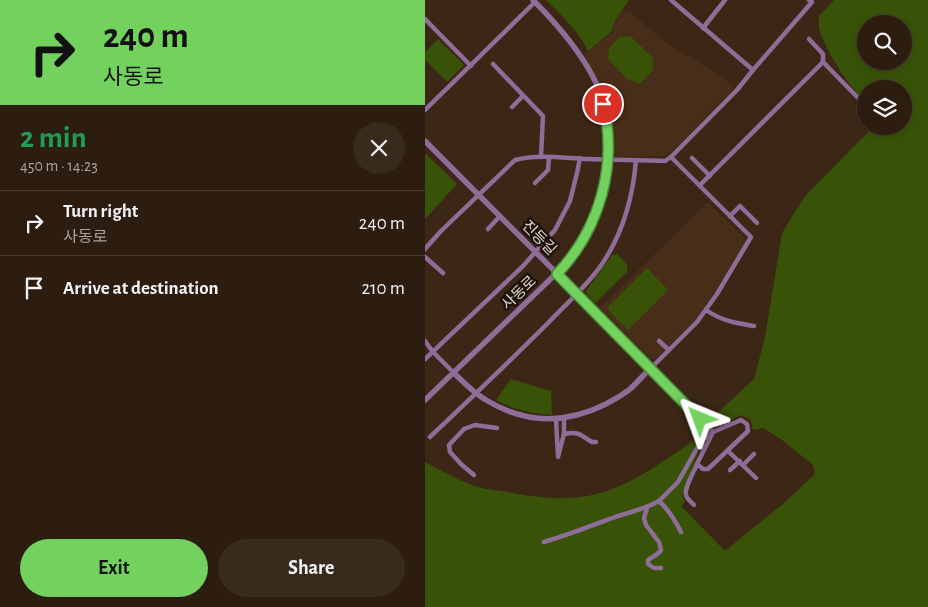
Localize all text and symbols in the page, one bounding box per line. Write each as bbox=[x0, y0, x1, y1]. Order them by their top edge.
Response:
map controls bbox=[857, 15, 912, 135]
button: search bbox=[857, 15, 912, 70]
text: 240 m bbox=[103, 19, 189, 54]
icon: right bbox=[20, 20, 85, 85]
text: 사동로 bbox=[103, 66, 164, 88]
button: layers bbox=[857, 80, 912, 135]
pin bbox=[582, 83, 624, 125]
icon: arrive bbox=[589, 90, 617, 118]
button: close bbox=[353, 122, 405, 174]
text: 2 min bbox=[20, 123, 87, 153]
text: 450 m · 14:23 bbox=[20, 158, 98, 174]
text: Turn right bbox=[63, 202, 138, 221]
icon: right bbox=[20, 209, 48, 237]
text: 240 m bbox=[359, 214, 405, 233]
street label: 진등길 bbox=[519, 217, 560, 258]
text: 사동로 bbox=[63, 229, 107, 245]
street label: 사동로 bbox=[498, 273, 539, 313]
icon: arrive bbox=[20, 274, 48, 302]
text: Arrive at destination bbox=[63, 279, 219, 298]
text: 210 m bbox=[361, 279, 405, 298]
position arrow bbox=[673, 392, 725, 444]
button: Exit bbox=[20, 539, 208, 597]
button: Share bbox=[218, 539, 405, 597]

